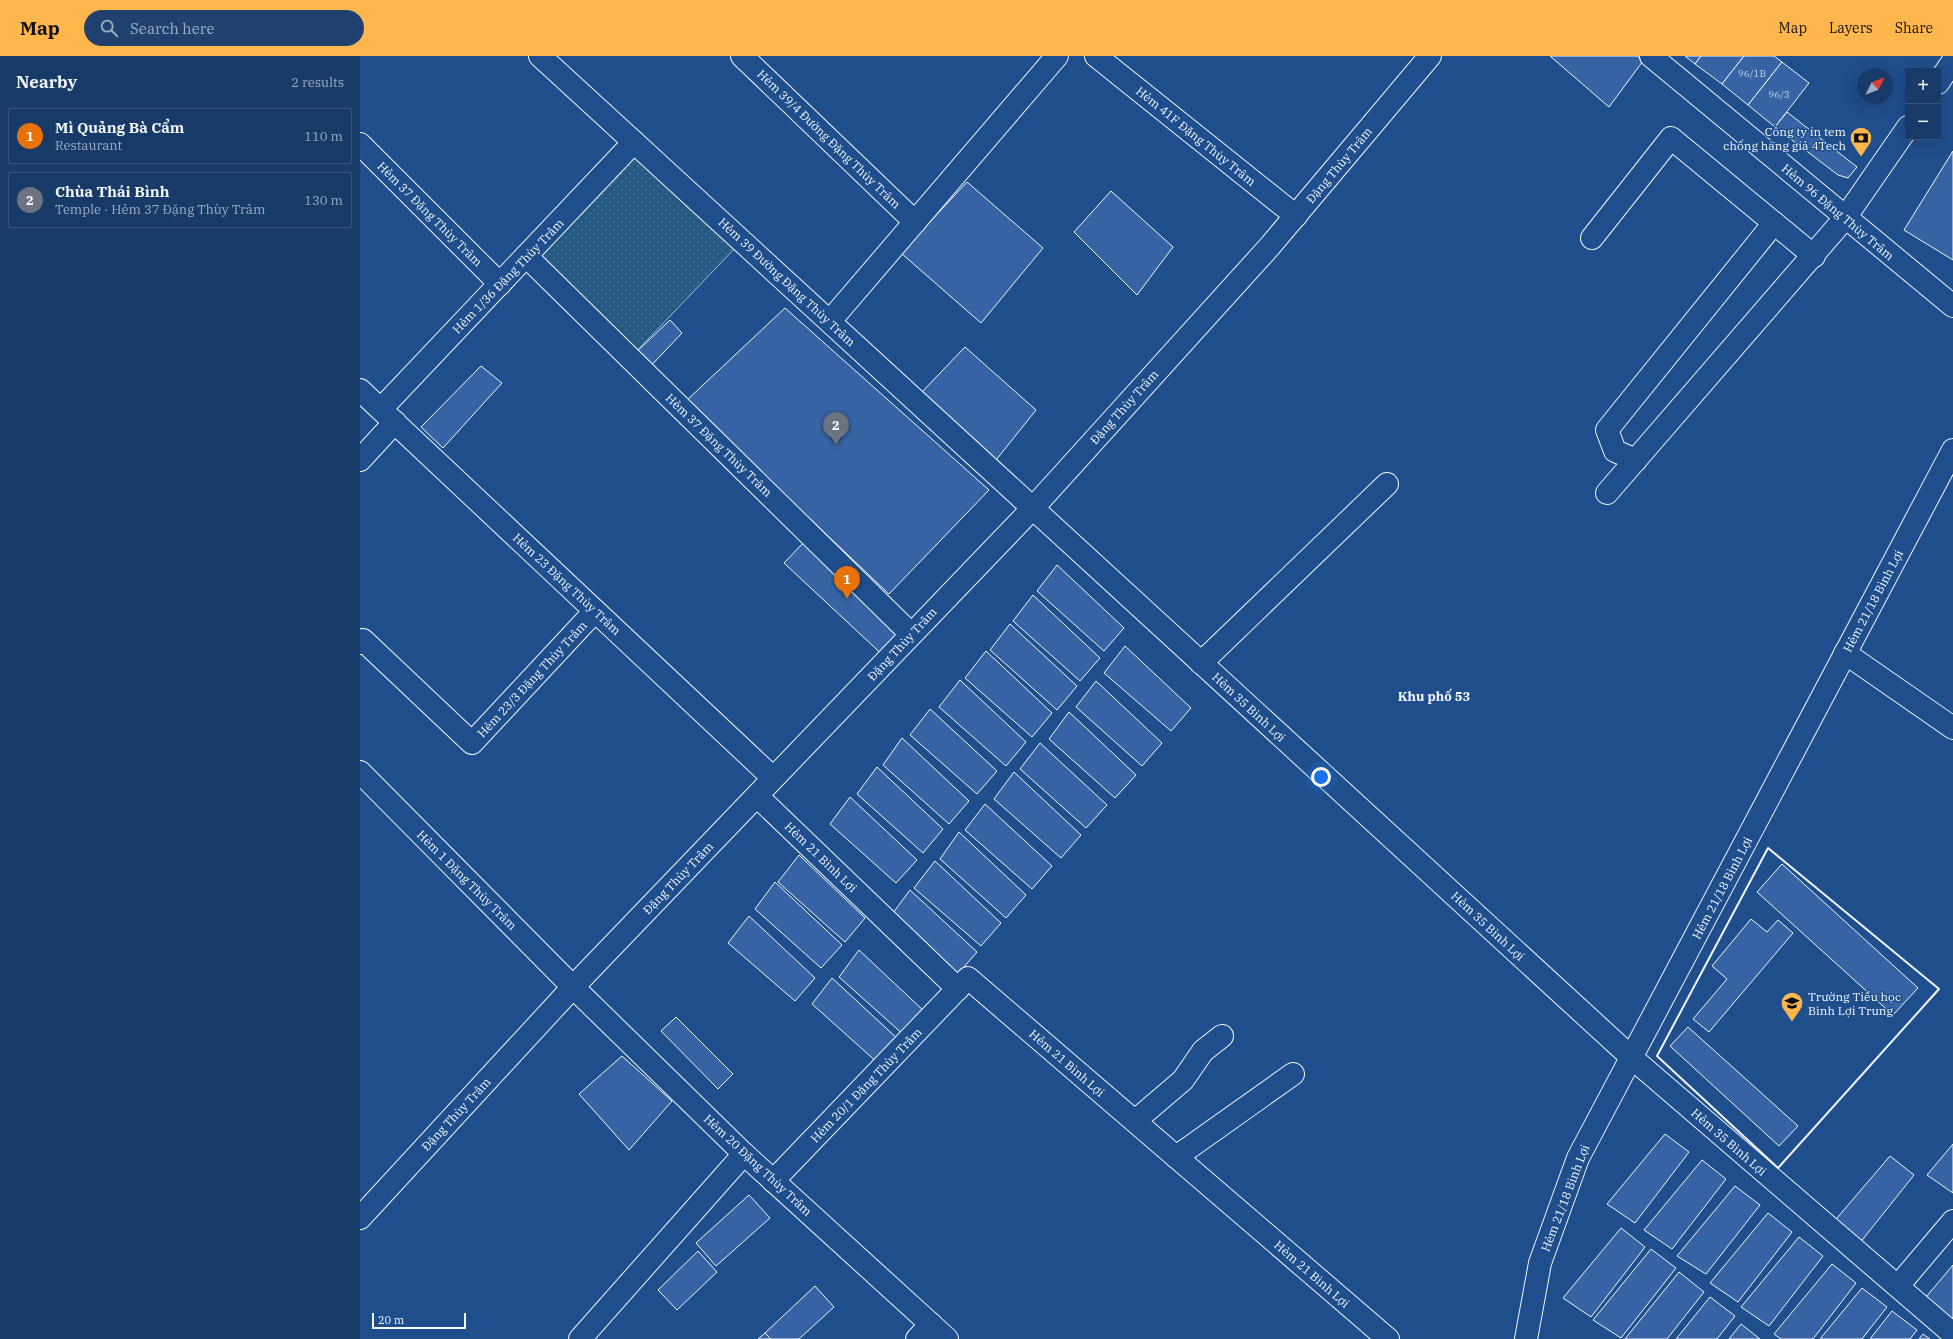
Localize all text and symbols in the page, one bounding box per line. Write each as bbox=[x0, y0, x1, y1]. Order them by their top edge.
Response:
search box bbox=[84, 10, 364, 46]
text: Map bbox=[20, 16, 60, 40]
icon: search bbox=[98, 17, 120, 39]
text: Search here bbox=[130, 19, 214, 38]
text: Map bbox=[1779, 19, 1807, 37]
text: Layers bbox=[1829, 19, 1873, 37]
text: Share bbox=[1895, 19, 1933, 37]
street label: Hẻm 39/4 Đường Đặng Thùy Trâm bbox=[754, 66, 904, 212]
house number: 96/1B bbox=[1738, 67, 1766, 80]
north arrow bbox=[1857, 68, 1893, 104]
map controls bbox=[1905, 68, 1941, 140]
button: + bbox=[1905, 68, 1941, 104]
text: Nearby bbox=[16, 71, 77, 93]
text: 2 results bbox=[291, 74, 344, 91]
street label: Hẻm 41F Đặng Thùy Trâm bbox=[1133, 83, 1259, 189]
house number: 96/3 bbox=[1768, 88, 1790, 101]
button: − bbox=[1905, 104, 1941, 140]
text: Mì Quảng Bà Cẩm bbox=[55, 118, 184, 137]
street label: Đặng Thùy Trâm bbox=[1303, 123, 1376, 206]
place label: Công ty in tem chống hàng giả 4Tech bbox=[1723, 124, 1847, 153]
bank icon: Công ty in tem chống hàng giả 4Tech bbox=[1848, 125, 1874, 158]
text: 1 bbox=[26, 128, 34, 145]
text: 110 m bbox=[304, 128, 343, 145]
text: Restaurant bbox=[55, 137, 122, 154]
street label: Hẻm 37 Đặng Thùy Trâm bbox=[374, 158, 486, 270]
street label: Hẻm 96 Đặng Thùy Trâm bbox=[1779, 161, 1898, 264]
text: Chùa Thái Bình bbox=[55, 182, 169, 201]
text: 2 bbox=[26, 192, 34, 209]
text: 130 m bbox=[304, 192, 343, 209]
text: Temple · Hẻm 37 Đặng Thùy Trâm bbox=[55, 201, 265, 218]
street label: Hẻm 1/36 Đặng Thùy Trâm bbox=[449, 215, 567, 337]
street label: Hẻm 39 Đường Đặng Thùy Trâm bbox=[715, 215, 859, 350]
street label: Đặng Thùy Trâm bbox=[1087, 366, 1162, 447]
street label: Hẻm 37 Đặng Thùy Trâm bbox=[663, 390, 776, 500]
pin: 2 bbox=[823, 412, 849, 445]
street label: Hẻm 23 Đặng Thùy Trâm bbox=[510, 530, 625, 638]
street label: Hẻm 21/18 Bình Lợi bbox=[1840, 547, 1906, 655]
pin: 1 bbox=[834, 566, 860, 599]
street label: Đặng Thùy Trâm bbox=[864, 604, 940, 684]
street label: Hẻm 23/3 Đặng Thùy Trâm bbox=[474, 617, 590, 740]
street label: Hẻm 35 Bình Lợi bbox=[1209, 669, 1289, 745]
district label: Khu phố 53 bbox=[1398, 688, 1471, 705]
your location bbox=[1311, 767, 1331, 787]
street label: Hẻm 21 Bình Lợi bbox=[782, 819, 860, 895]
street label: Hẻm 1 Đặng Thùy Trâm bbox=[414, 827, 520, 933]
street label: Hẻm 21/18 Bình Lợi bbox=[1689, 834, 1755, 942]
street label: Đặng Thùy Trâm bbox=[640, 838, 717, 917]
street label: Hẻm 35 Bình Lợi bbox=[1448, 888, 1528, 964]
place label: Trường Tiểu học Bình Lợi Trung bbox=[1808, 989, 1901, 1018]
school or university icon: Trường Tiểu học Bình Lợi Trung bbox=[1779, 990, 1805, 1023]
street label: Hẻm 20/1 Đặng Thùy Trâm bbox=[807, 1024, 925, 1146]
street label: Hẻm 21 Bình Lợi bbox=[1026, 1026, 1108, 1100]
street label: Đặng Thùy Trâm bbox=[418, 1074, 494, 1154]
street label: Hẻm 35 Bình Lợi bbox=[1688, 1105, 1770, 1179]
street label: Hẻm 20 Đặng Thùy Trâm bbox=[701, 1111, 816, 1219]
street label: Hẻm 21/18 Bình Lợi bbox=[1538, 1142, 1592, 1254]
street label: Hẻm 21 Bình Lợi bbox=[1271, 1237, 1353, 1311]
scale bar bbox=[372, 1311, 466, 1330]
text: 20 m bbox=[378, 1313, 404, 1327]

